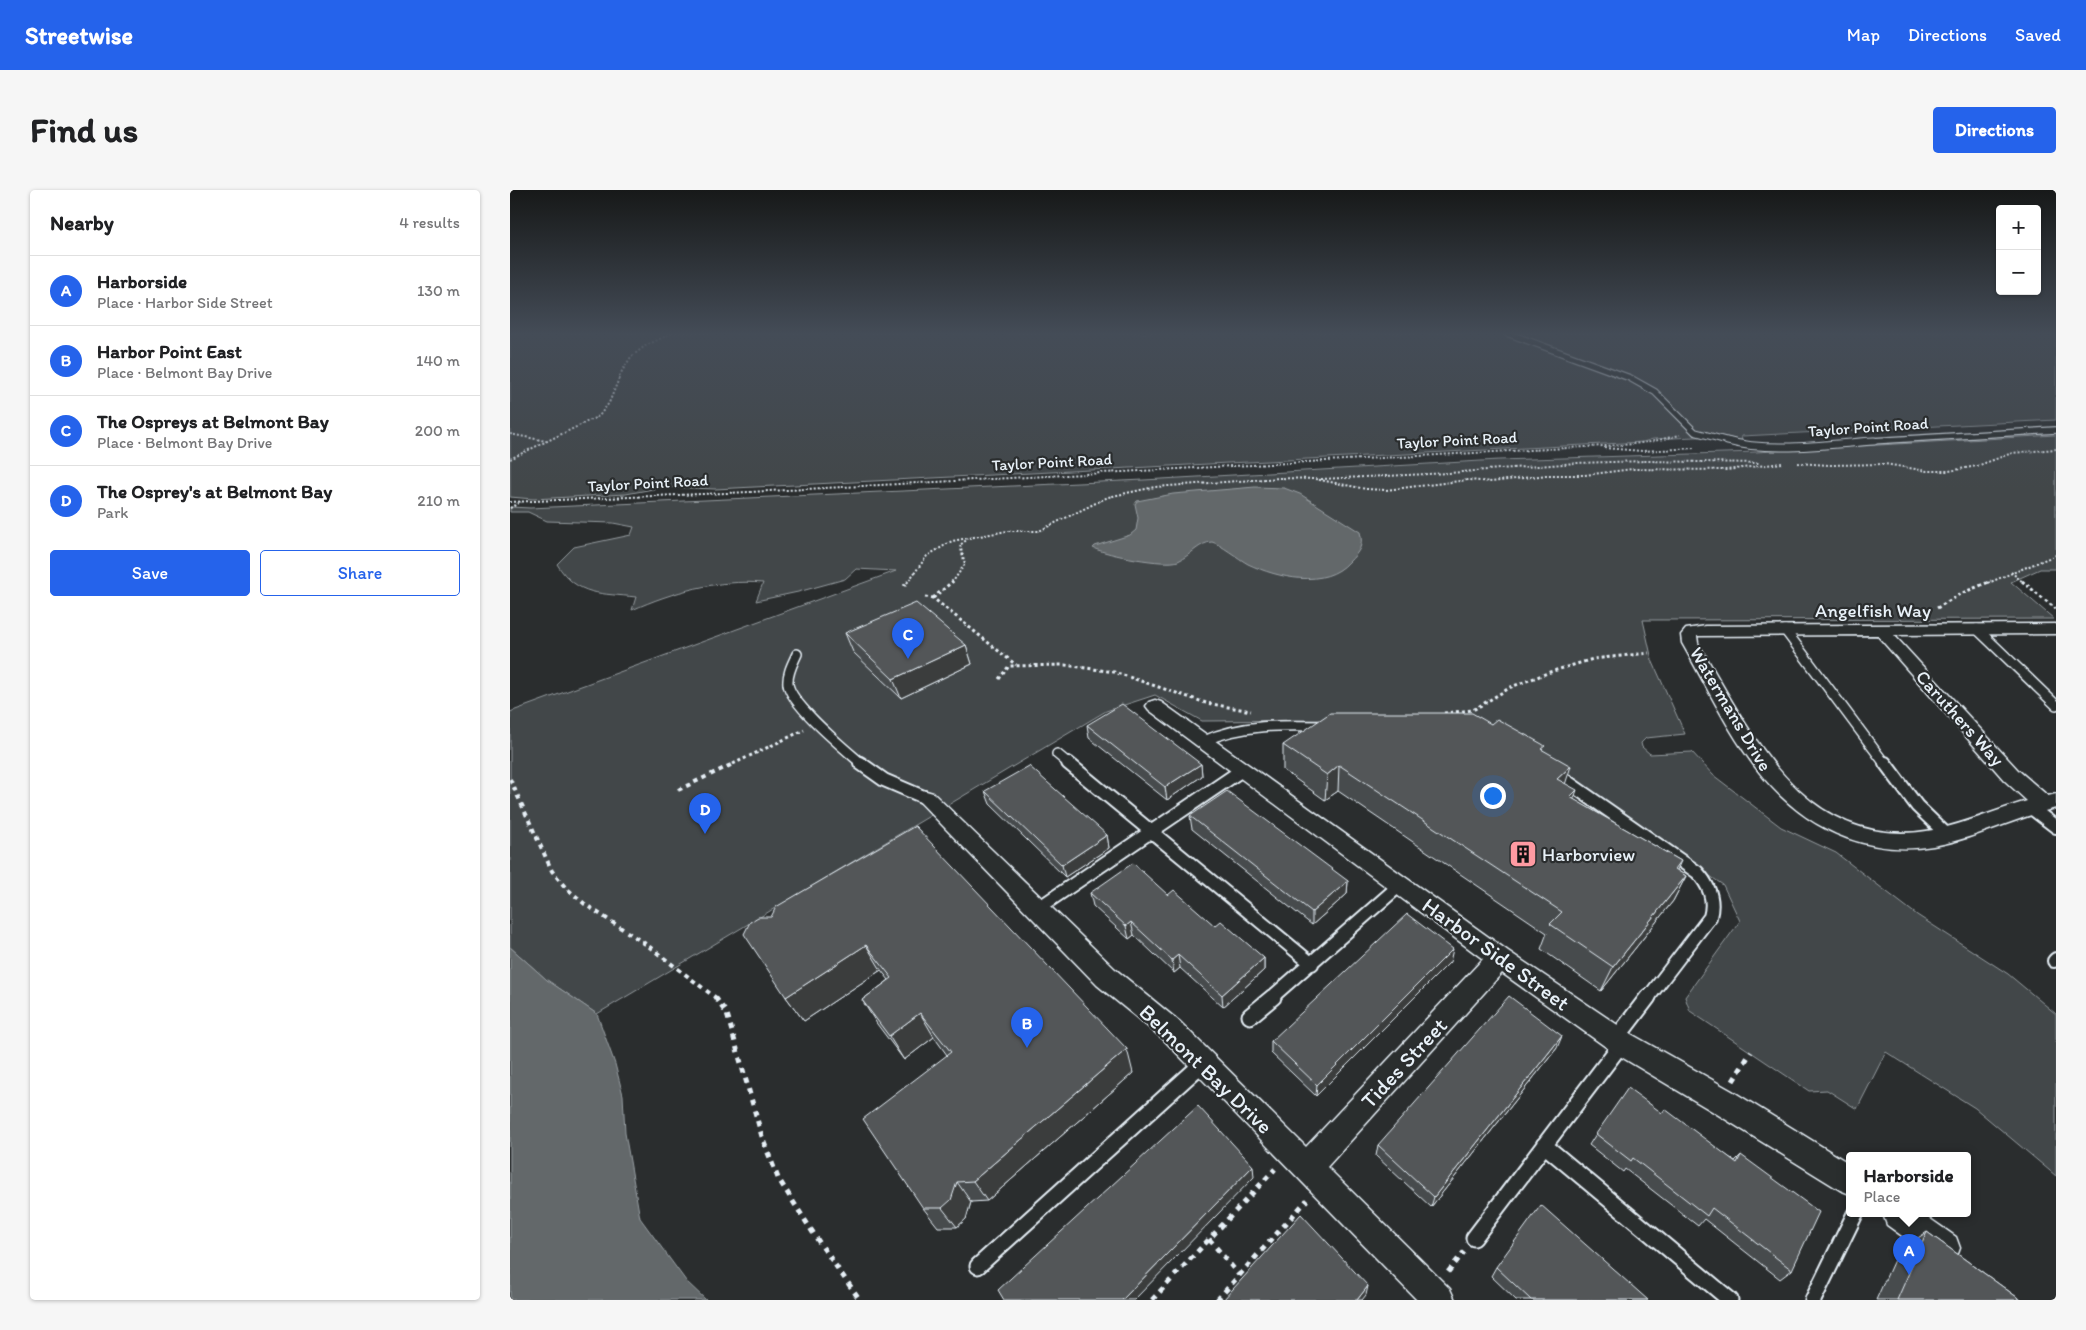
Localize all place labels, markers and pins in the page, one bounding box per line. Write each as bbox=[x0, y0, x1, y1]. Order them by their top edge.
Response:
pin: C bbox=[892, 618, 924, 659]
pin: D bbox=[689, 793, 721, 834]
building icon: Harborview bbox=[1508, 839, 1538, 869]
place label: Harborview bbox=[1542, 843, 1635, 866]
pin: B bbox=[1011, 1007, 1043, 1048]
pin: A bbox=[1893, 1234, 1925, 1275]

